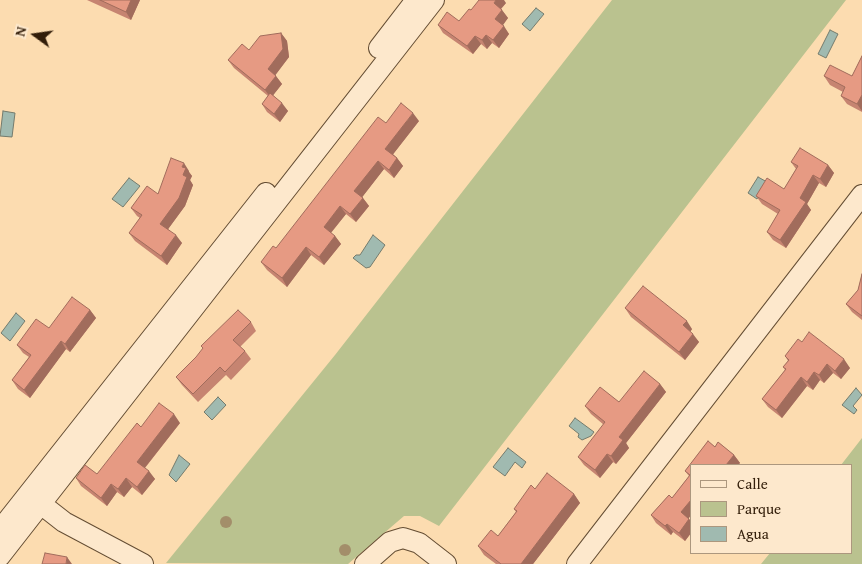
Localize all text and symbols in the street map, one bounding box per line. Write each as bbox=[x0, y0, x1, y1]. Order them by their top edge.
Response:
north arrow bbox=[10, 10, 60, 60]
text: N bbox=[10, 24, 31, 38]
legend bbox=[690, 464, 852, 554]
text: Calle bbox=[737, 473, 768, 494]
text: Parque bbox=[737, 498, 781, 519]
text: Agua bbox=[737, 523, 769, 544]

